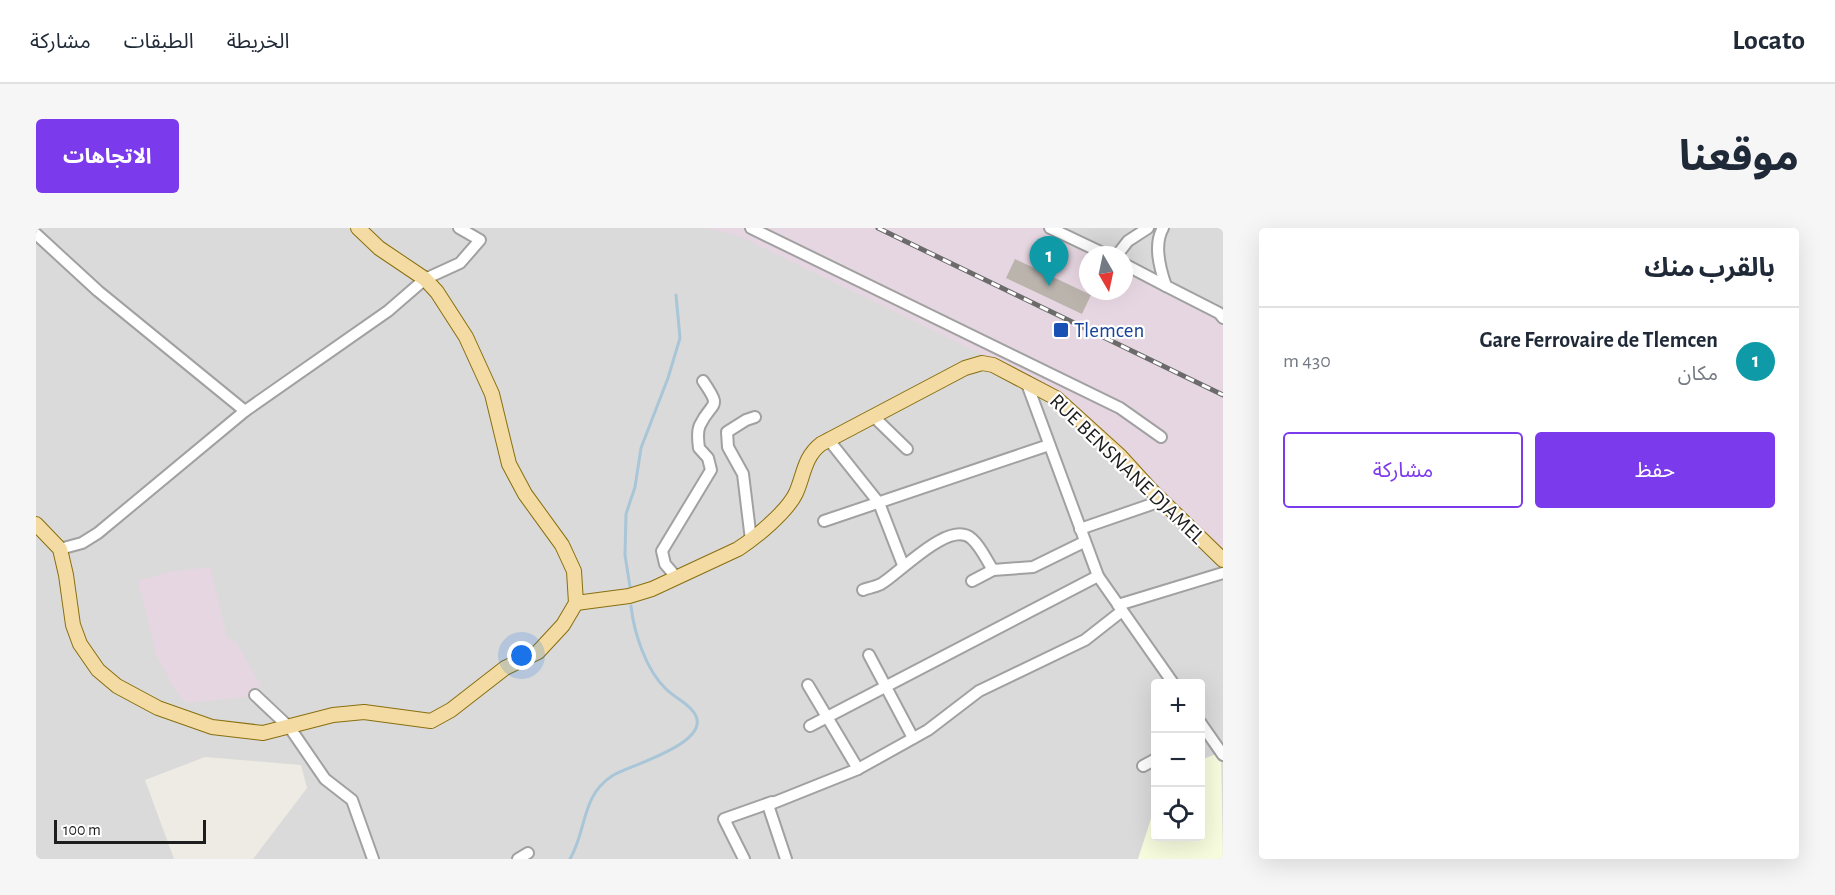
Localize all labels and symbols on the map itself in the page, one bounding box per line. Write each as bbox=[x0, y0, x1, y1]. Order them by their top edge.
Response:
pin: 1 bbox=[1030, 236, 1068, 286]
north arrow bbox=[1079, 246, 1133, 300]
place label: Tlemcen bbox=[1074, 320, 1144, 341]
marker: Tlemcen bbox=[1052, 321, 1070, 339]
street label: RUE BENSNANE DJAMEL bbox=[1046, 390, 1208, 548]
your location bbox=[507, 641, 536, 670]
scale bar bbox=[54, 817, 206, 844]

